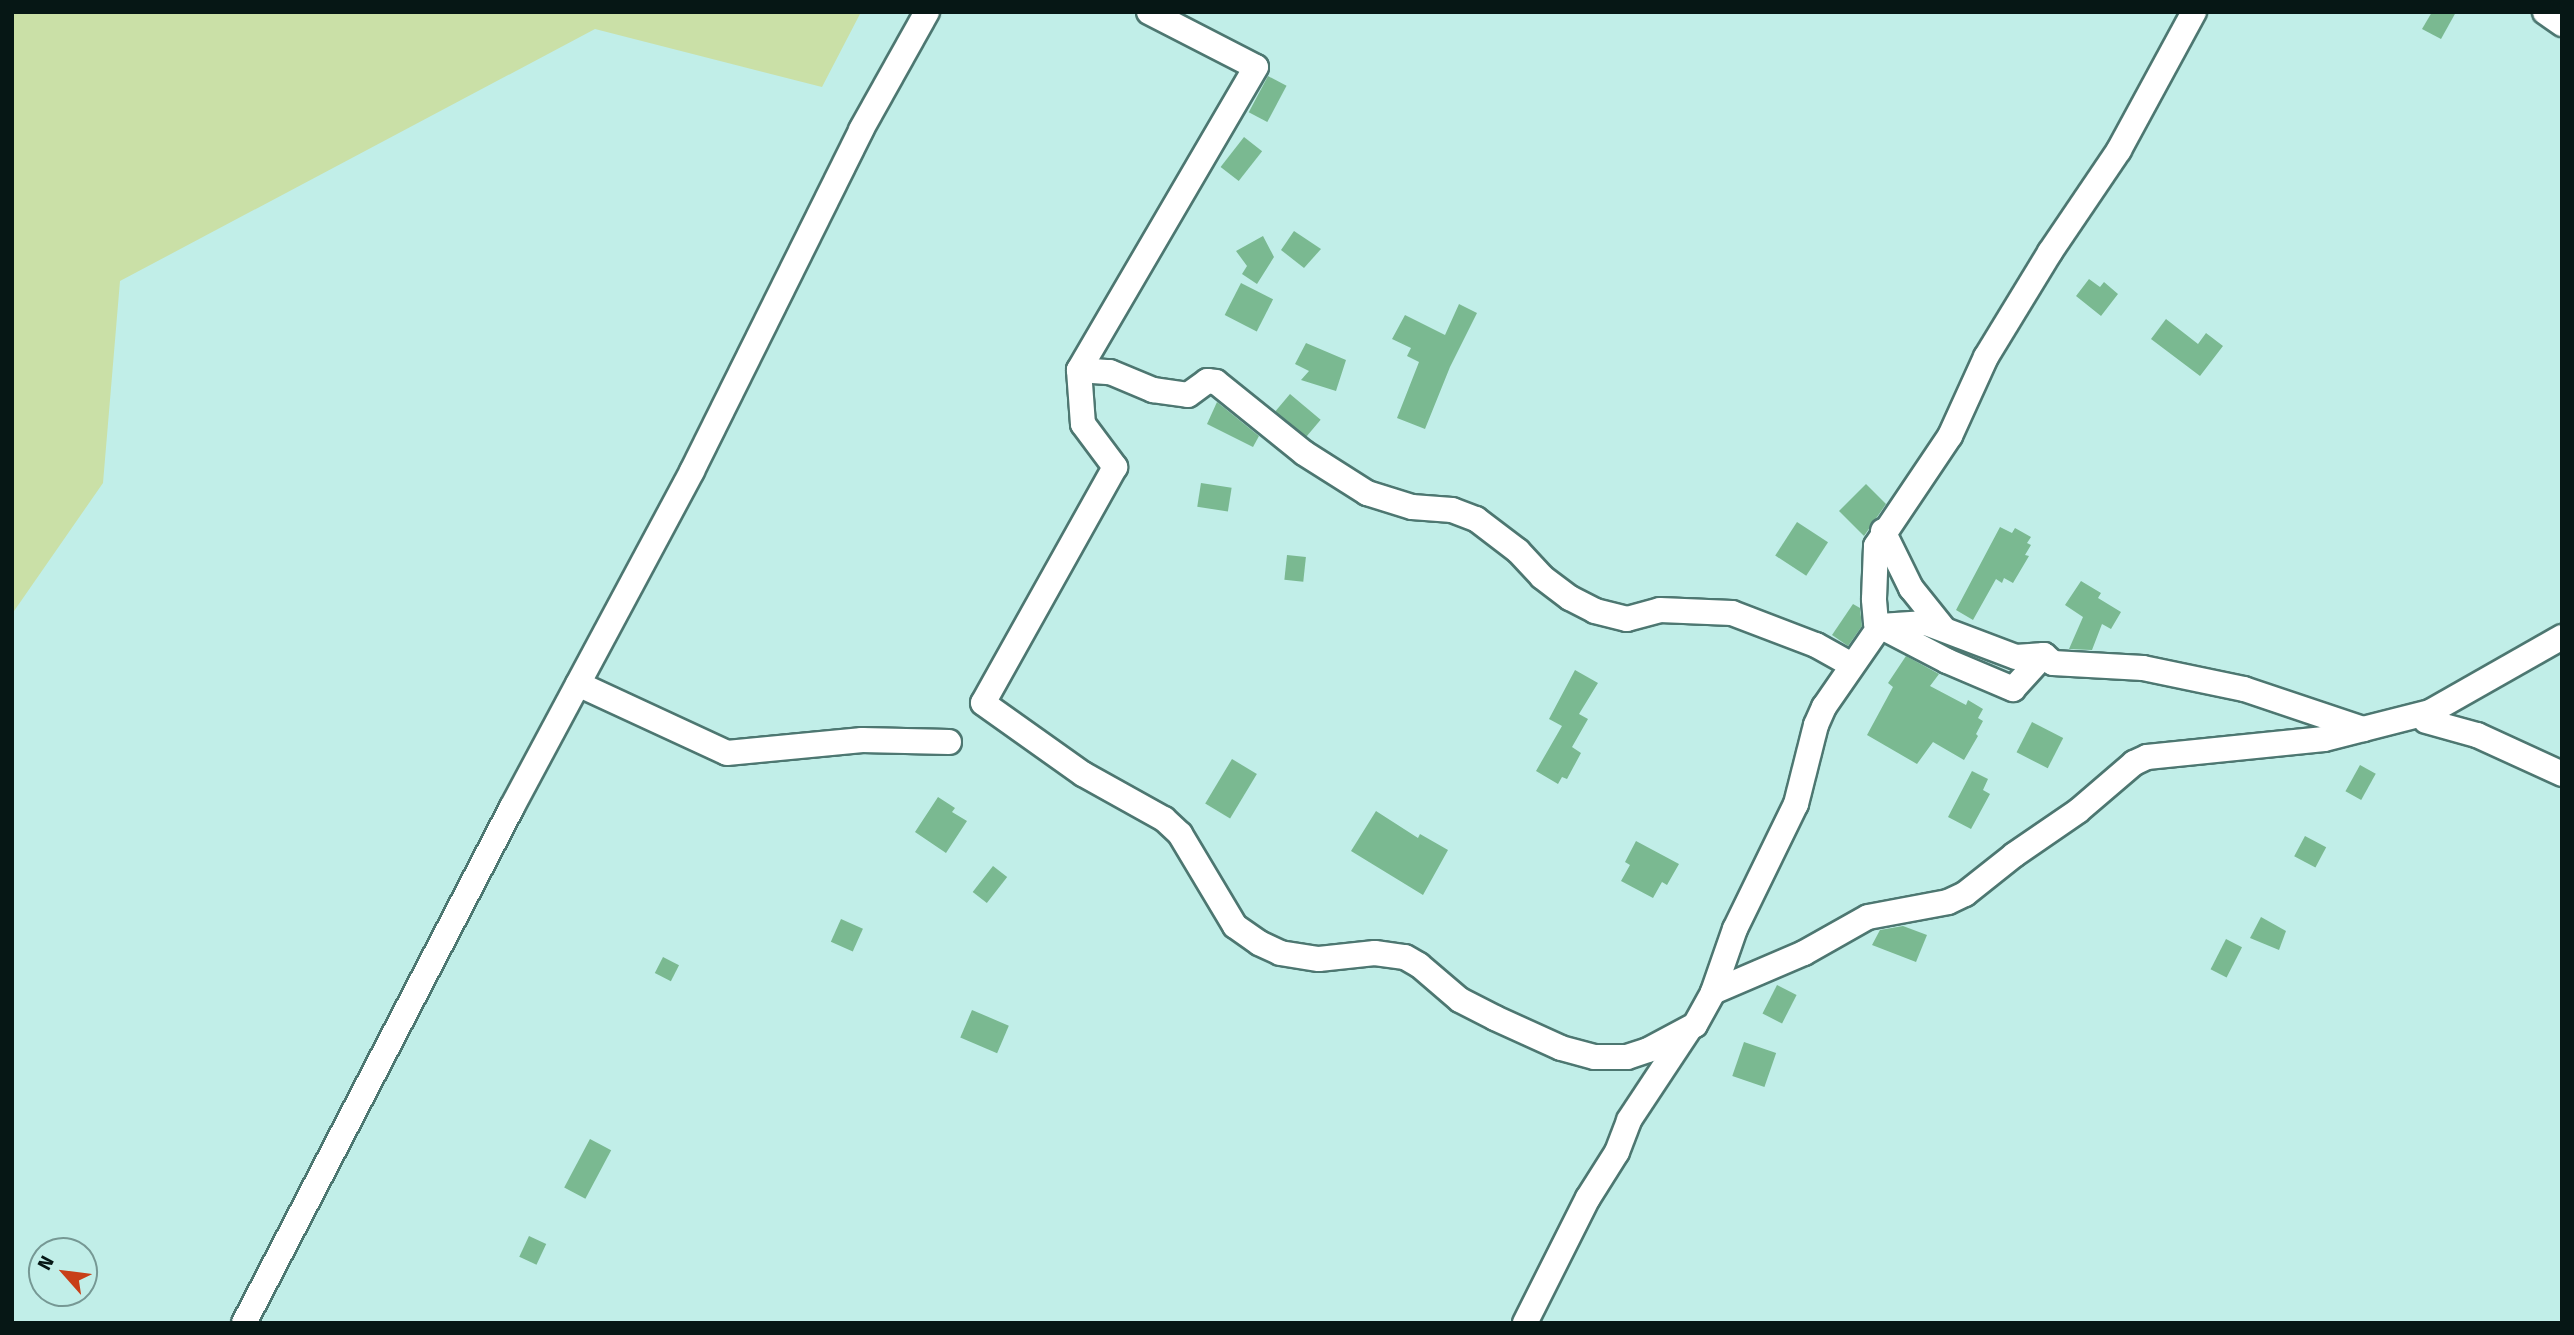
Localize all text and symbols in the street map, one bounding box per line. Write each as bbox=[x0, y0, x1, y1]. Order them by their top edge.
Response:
north arrow bbox=[28, 1237, 98, 1307]
text: N bbox=[33, 1252, 59, 1274]

